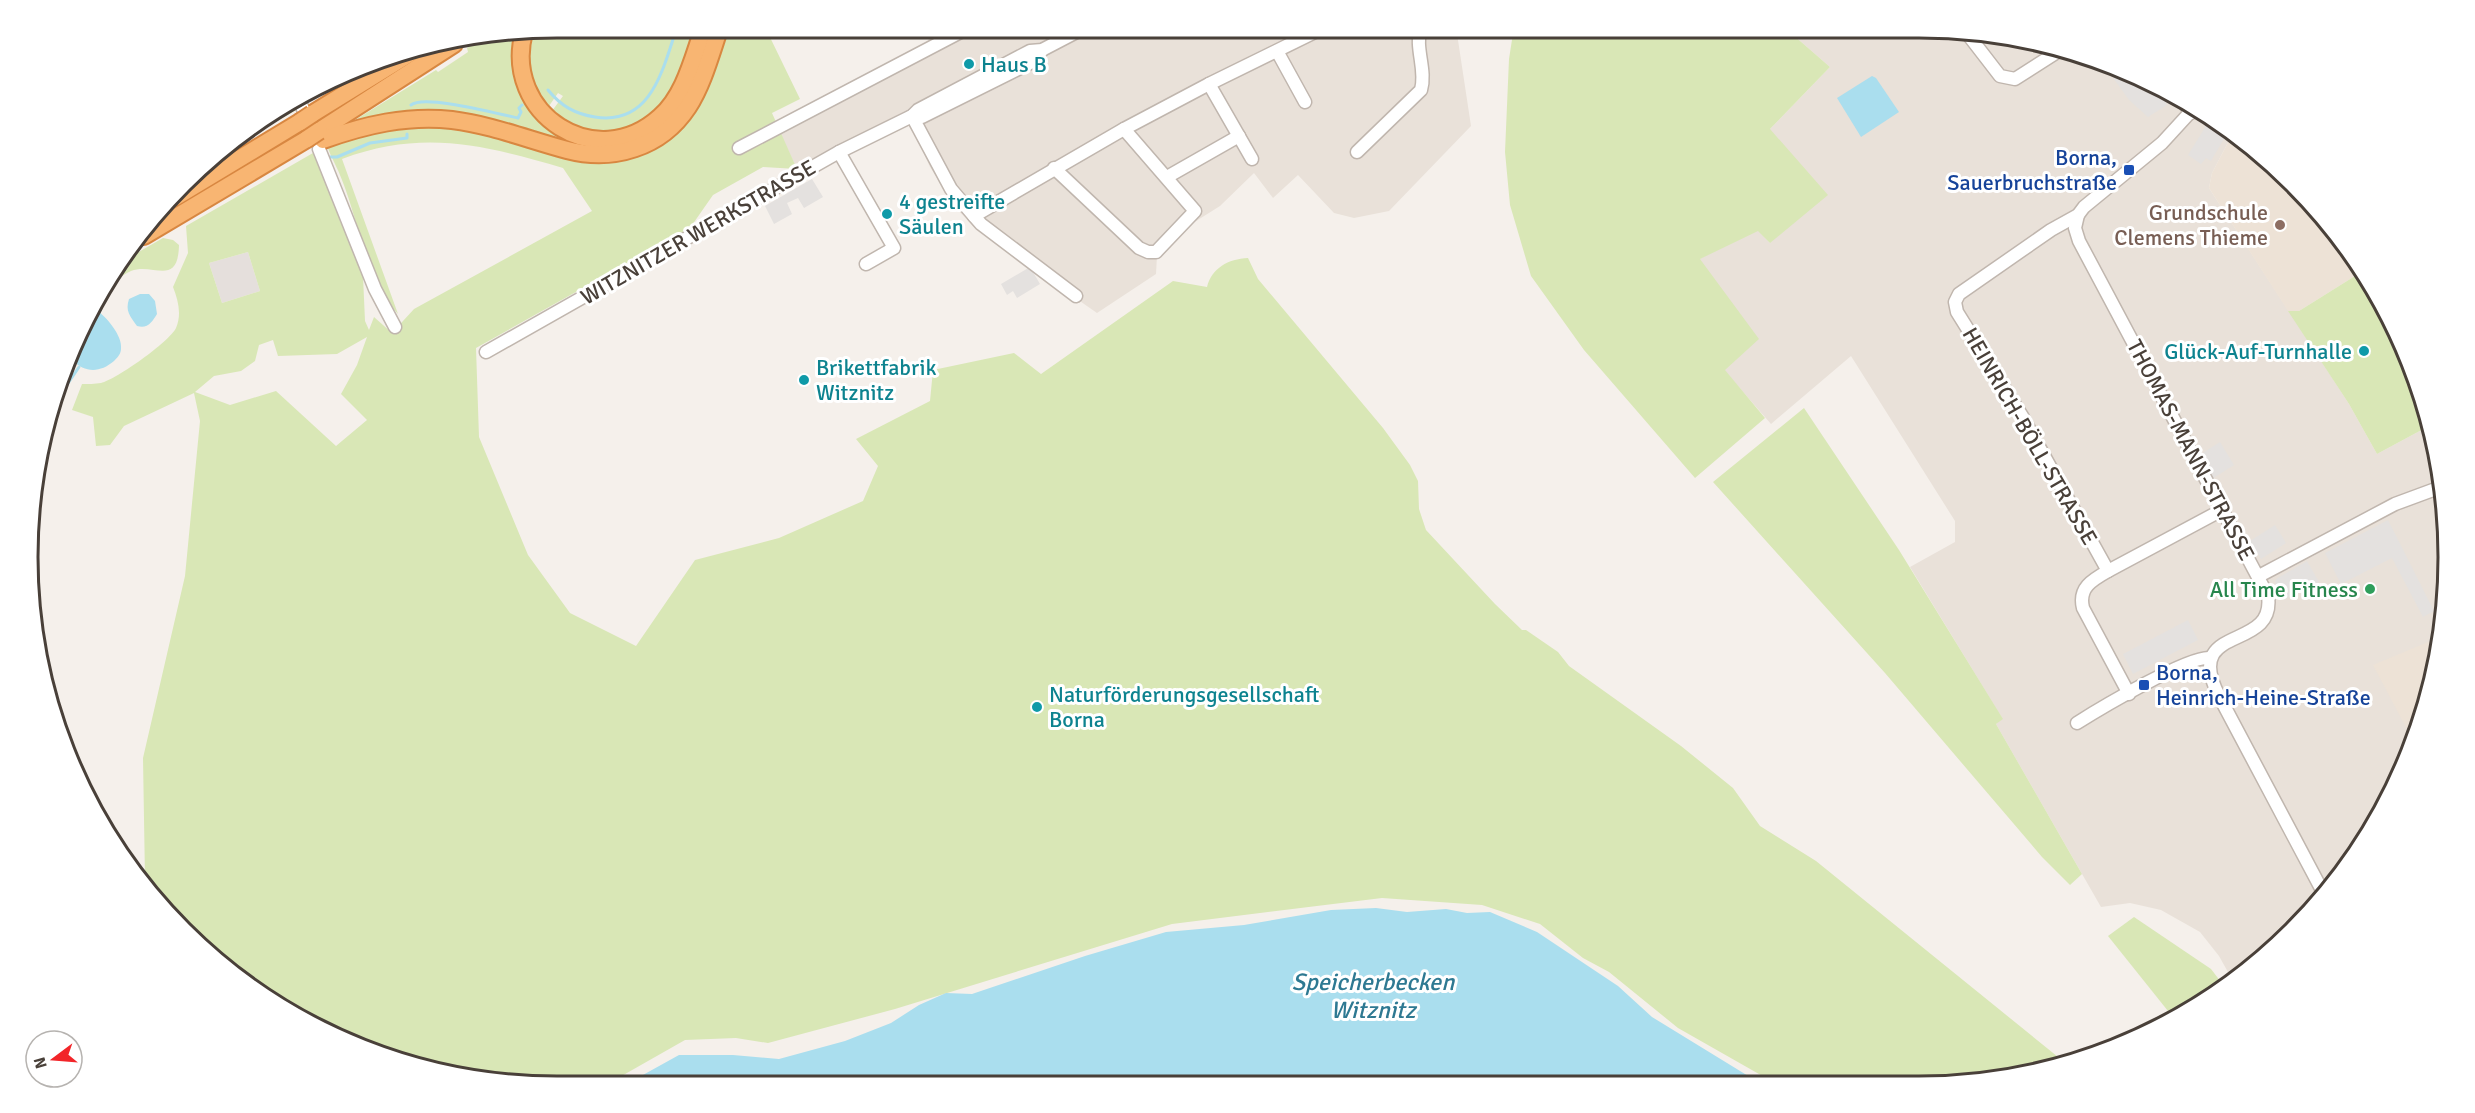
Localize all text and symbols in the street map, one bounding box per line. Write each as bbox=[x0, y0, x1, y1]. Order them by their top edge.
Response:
place label: Haus B bbox=[981, 51, 1047, 78]
marker: Haus B bbox=[962, 57, 976, 71]
place label: Borna, Sauerbruchstraße bbox=[1947, 144, 2117, 196]
street label: WITZNITZER WERKSTRASSE bbox=[576, 154, 820, 310]
marker: Borna, Sauerbruchstraße bbox=[2122, 163, 2136, 177]
place label: 4 gestreifte Säulen bbox=[899, 188, 1005, 240]
place label: Grundschule Clemens Thieme bbox=[2114, 199, 2268, 251]
marker: 4 gestreifte Säulen bbox=[880, 207, 894, 221]
marker: Grundschule Clemens Thieme bbox=[2273, 218, 2287, 232]
street label: HEINRICH-BÖLL-STRASSE bbox=[1957, 322, 2103, 550]
street label: THOMAS-MANN-STRASSE bbox=[2121, 335, 2261, 565]
place label: Glück-Auf-Turnhalle bbox=[2164, 338, 2352, 365]
marker: Glück-Auf-Turnhalle bbox=[2357, 344, 2371, 358]
place label: Brikettfabrik Witznitz bbox=[816, 354, 936, 406]
marker: Brikettfabrik Witznitz bbox=[797, 373, 811, 387]
place label: All Time Fitness bbox=[2210, 576, 2358, 603]
marker: All Time Fitness bbox=[2363, 582, 2377, 596]
place label: Borna, Heinrich-Heine-Straße bbox=[2156, 659, 2371, 711]
marker: Borna, Heinrich-Heine-Straße bbox=[2137, 678, 2151, 692]
place label: Naturförderungsgesellschaft Borna bbox=[1049, 681, 1319, 733]
marker: Naturförderungsgesellschaft Borna bbox=[1030, 700, 1044, 714]
water label: Speicherbecken Witznitz bbox=[1292, 967, 1455, 1025]
north arrow bbox=[24, 1029, 84, 1089]
text: N bbox=[29, 1055, 52, 1071]

